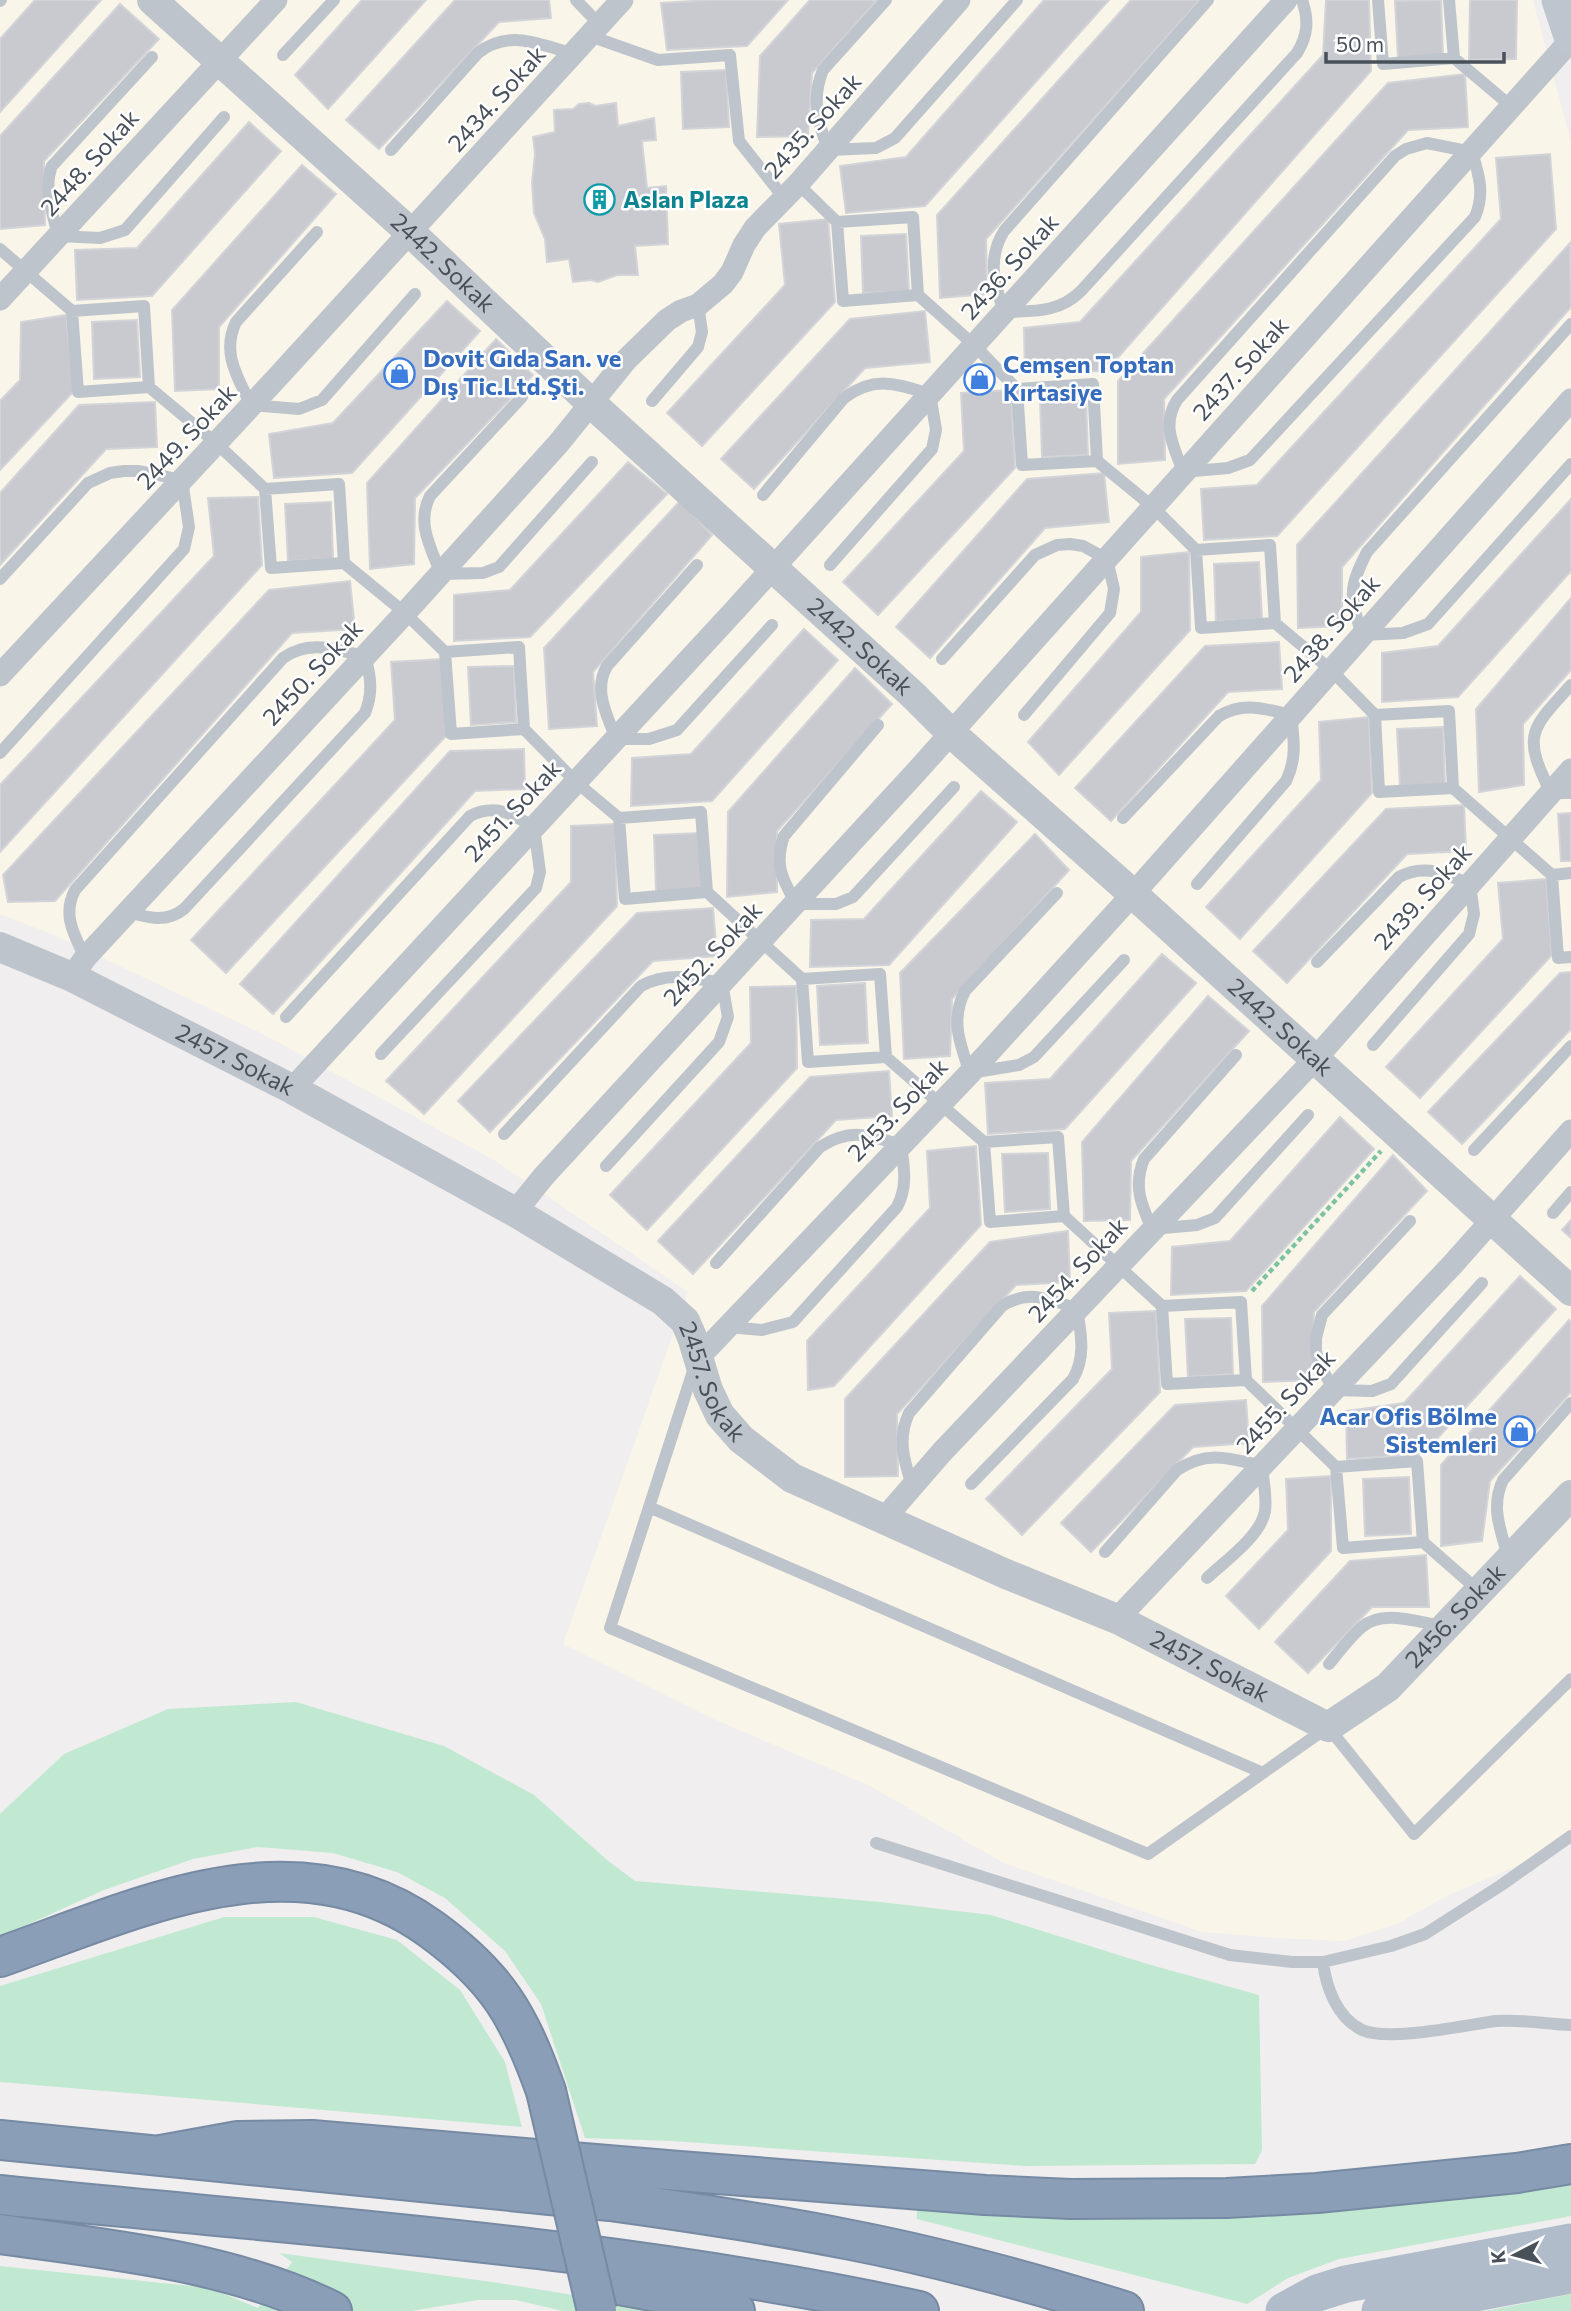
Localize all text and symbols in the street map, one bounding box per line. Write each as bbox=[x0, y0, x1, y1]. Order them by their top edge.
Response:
scale bar bbox=[1326, 21, 1504, 65]
text: 50 m bbox=[1336, 31, 1384, 56]
street label: 2434. Sokak bbox=[441, 39, 551, 157]
street label: 2435. Sokak bbox=[757, 66, 867, 184]
street label: 2448. Sokak bbox=[34, 103, 144, 221]
building icon: Aslan Plaza bbox=[583, 183, 617, 217]
place label: Aslan Plaza bbox=[623, 184, 749, 213]
street label: 2442. Sokak bbox=[386, 206, 502, 318]
street label: 2436. Sokak bbox=[954, 207, 1064, 325]
street label: 2437. Sokak bbox=[1186, 310, 1294, 426]
place label: Dovit Gıda San. ve Dış Tic.Ltd.Şti. bbox=[423, 343, 621, 400]
place label: Cemşen Toptan Kırtasiye bbox=[1003, 349, 1174, 406]
shop icon: Dovit Gıda San. ve Dış Tic.Ltd.Şti. bbox=[383, 356, 417, 390]
shop icon: Cemşen Toptan Kırtasiye bbox=[963, 362, 997, 396]
street label: 2449. Sokak bbox=[130, 377, 242, 495]
street label: 2438. Sokak bbox=[1276, 569, 1385, 687]
street label: 2442. Sokak bbox=[802, 591, 920, 701]
street label: 2450. Sokak bbox=[256, 613, 368, 731]
street label: 2451. Sokak bbox=[457, 753, 566, 867]
street label: 2439. Sokak bbox=[1367, 837, 1477, 955]
street label: 2452. Sokak bbox=[656, 895, 767, 1011]
street label: 2442. Sokak bbox=[1223, 971, 1340, 1081]
street label: 2457. Sokak bbox=[172, 1016, 300, 1101]
street label: 2453. Sokak bbox=[841, 1052, 953, 1166]
street label: 2454. Sokak bbox=[1021, 1211, 1133, 1327]
street label: 2457. Sokak bbox=[674, 1317, 753, 1447]
street label: 2455. Sokak bbox=[1229, 1343, 1340, 1459]
place label: Acar Ofis Bölme Sistemleri bbox=[1319, 1401, 1497, 1458]
shop icon: Acar Ofis Bölme Sistemleri bbox=[1503, 1414, 1537, 1448]
street label: 2456. Sokak bbox=[1398, 1557, 1511, 1673]
street label: 2457. Sokak bbox=[1146, 1623, 1275, 1707]
north arrow bbox=[1480, 2220, 1550, 2290]
text: K bbox=[1485, 2249, 1510, 2265]

